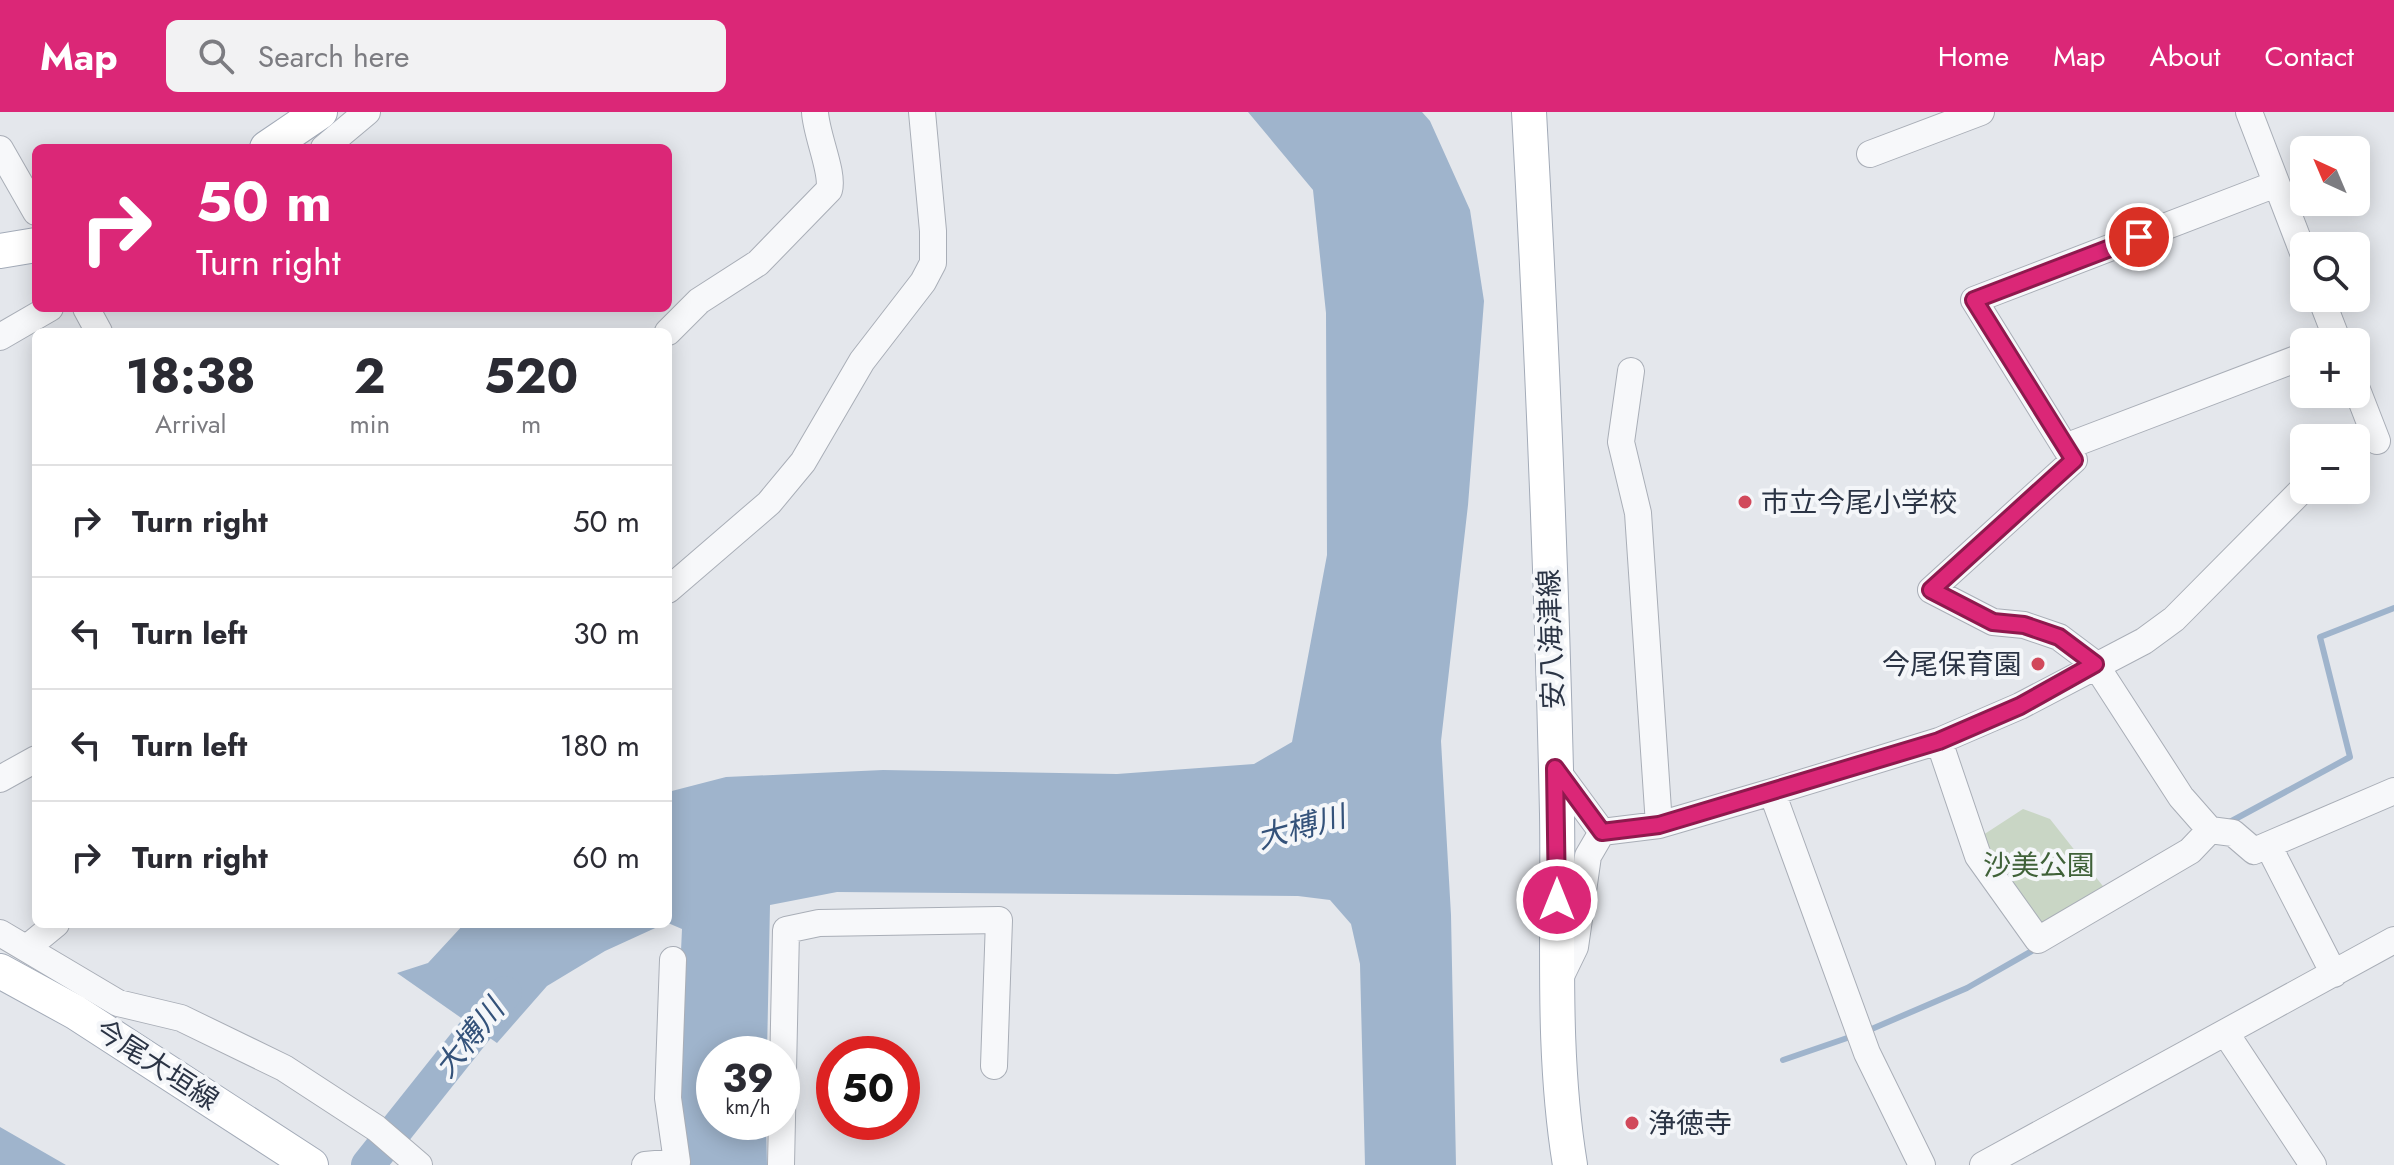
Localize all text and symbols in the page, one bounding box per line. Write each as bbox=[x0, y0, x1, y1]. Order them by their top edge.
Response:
search box bbox=[166, 20, 726, 92]
text: Map bbox=[40, 29, 118, 84]
icon: search bbox=[194, 34, 238, 78]
text: Search here bbox=[258, 35, 410, 78]
text: Home bbox=[1938, 36, 2009, 77]
text: Map bbox=[2053, 36, 2105, 77]
text: About bbox=[2149, 36, 2221, 77]
text: Contact bbox=[2265, 36, 2354, 77]
north arrow bbox=[2290, 136, 2370, 216]
map controls bbox=[2290, 136, 2370, 504]
text: 50 m bbox=[196, 161, 332, 242]
icon: right bbox=[64, 176, 168, 280]
pin bbox=[2105, 203, 2173, 271]
icon: arrive bbox=[2117, 215, 2161, 259]
button: search bbox=[2290, 232, 2370, 312]
text: Turn right bbox=[196, 236, 341, 288]
button: + bbox=[2290, 328, 2370, 408]
text: 18:38 bbox=[126, 342, 256, 411]
text: 2 bbox=[354, 342, 386, 411]
text: 520 bbox=[484, 342, 578, 411]
text: Arrival bbox=[155, 405, 227, 443]
text: min bbox=[349, 405, 390, 443]
text: m bbox=[521, 405, 541, 443]
button: − bbox=[2290, 424, 2370, 504]
place label: 市立今尾小学校 bbox=[1761, 482, 1957, 523]
marker: 市立今尾小学校 bbox=[1736, 493, 1754, 511]
icon: right bbox=[64, 499, 108, 543]
text: Turn right bbox=[132, 500, 268, 543]
text: 50 m bbox=[573, 500, 640, 543]
street label: 安八海津線 bbox=[1528, 568, 1574, 710]
icon: left bbox=[64, 611, 108, 655]
text: Turn left bbox=[132, 612, 247, 655]
text: 30 m bbox=[573, 612, 640, 655]
place label: 今尾保育園 bbox=[1882, 644, 2022, 685]
marker: 今尾保育園 bbox=[2029, 655, 2047, 673]
icon: left bbox=[64, 723, 108, 767]
text: Turn left bbox=[132, 724, 247, 767]
text: 180 m bbox=[560, 724, 640, 767]
water label: 大榑川 bbox=[1252, 794, 1353, 859]
icon: right bbox=[64, 835, 108, 879]
text: Turn right bbox=[132, 836, 268, 879]
text: 60 m bbox=[572, 836, 640, 879]
park label: 沙美公園 bbox=[1983, 845, 2095, 886]
position arrow bbox=[1515, 858, 1599, 942]
water label: 大榑川 bbox=[424, 987, 516, 1087]
street label: 今尾大垣線 bbox=[87, 1010, 227, 1120]
speed limit sign: 50 bbox=[816, 1036, 920, 1140]
text: 39 bbox=[722, 1049, 774, 1107]
text: km/h bbox=[725, 1093, 771, 1122]
place label: 浄徳寺 bbox=[1648, 1103, 1732, 1144]
marker: 浄徳寺 bbox=[1623, 1114, 1641, 1132]

